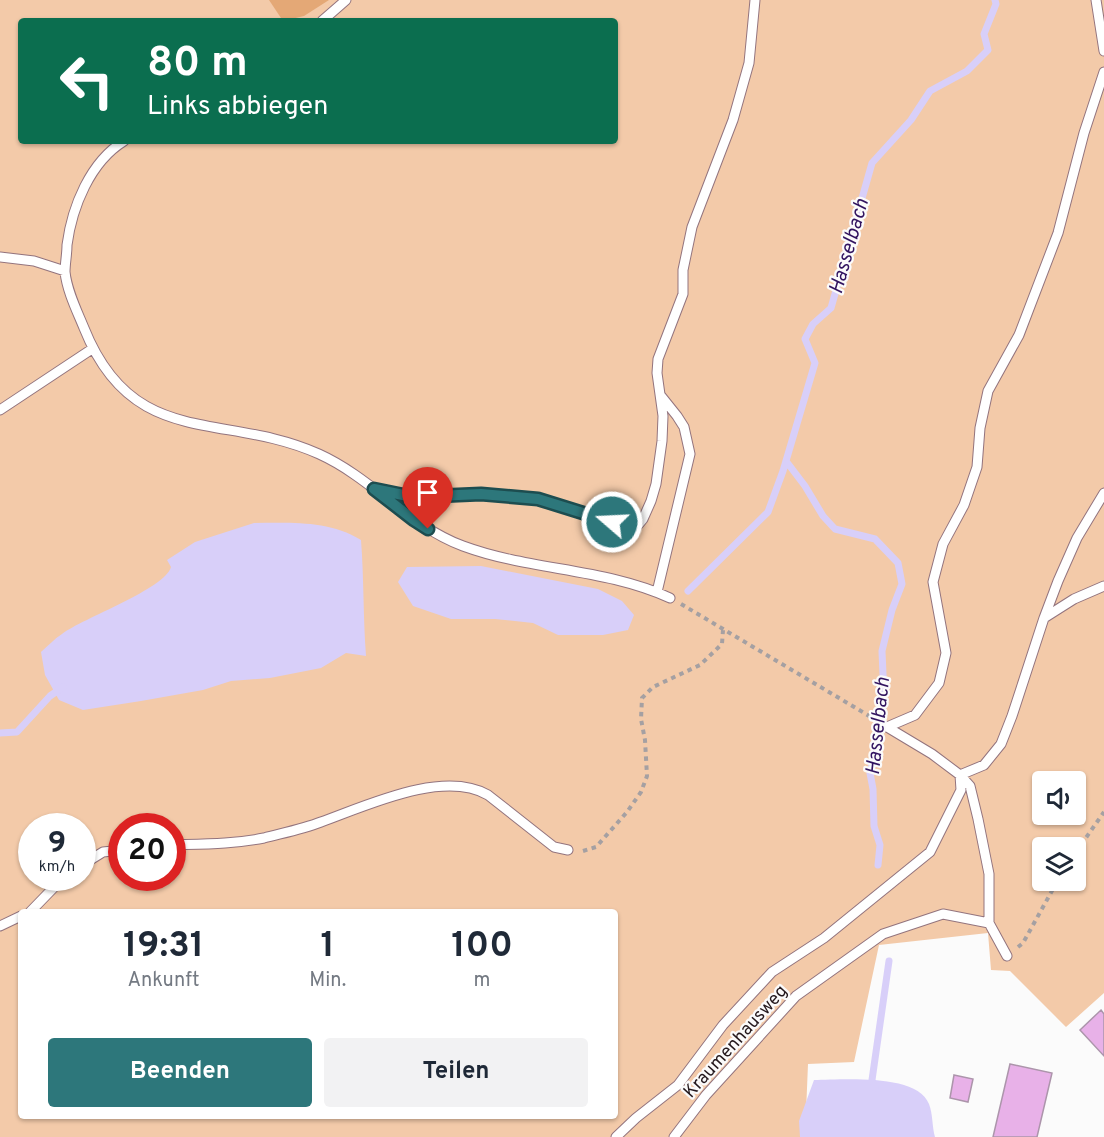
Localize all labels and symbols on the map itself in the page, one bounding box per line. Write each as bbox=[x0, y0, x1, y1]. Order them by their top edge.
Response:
water label: Hasselbach bbox=[824, 196, 876, 297]
pin bbox=[402, 467, 453, 529]
position arrow bbox=[580, 490, 644, 554]
water label: Hasselbach bbox=[861, 676, 897, 776]
speed limit sign: 20 bbox=[108, 813, 186, 891]
street label: Kraumenhausweg bbox=[679, 981, 793, 1103]

